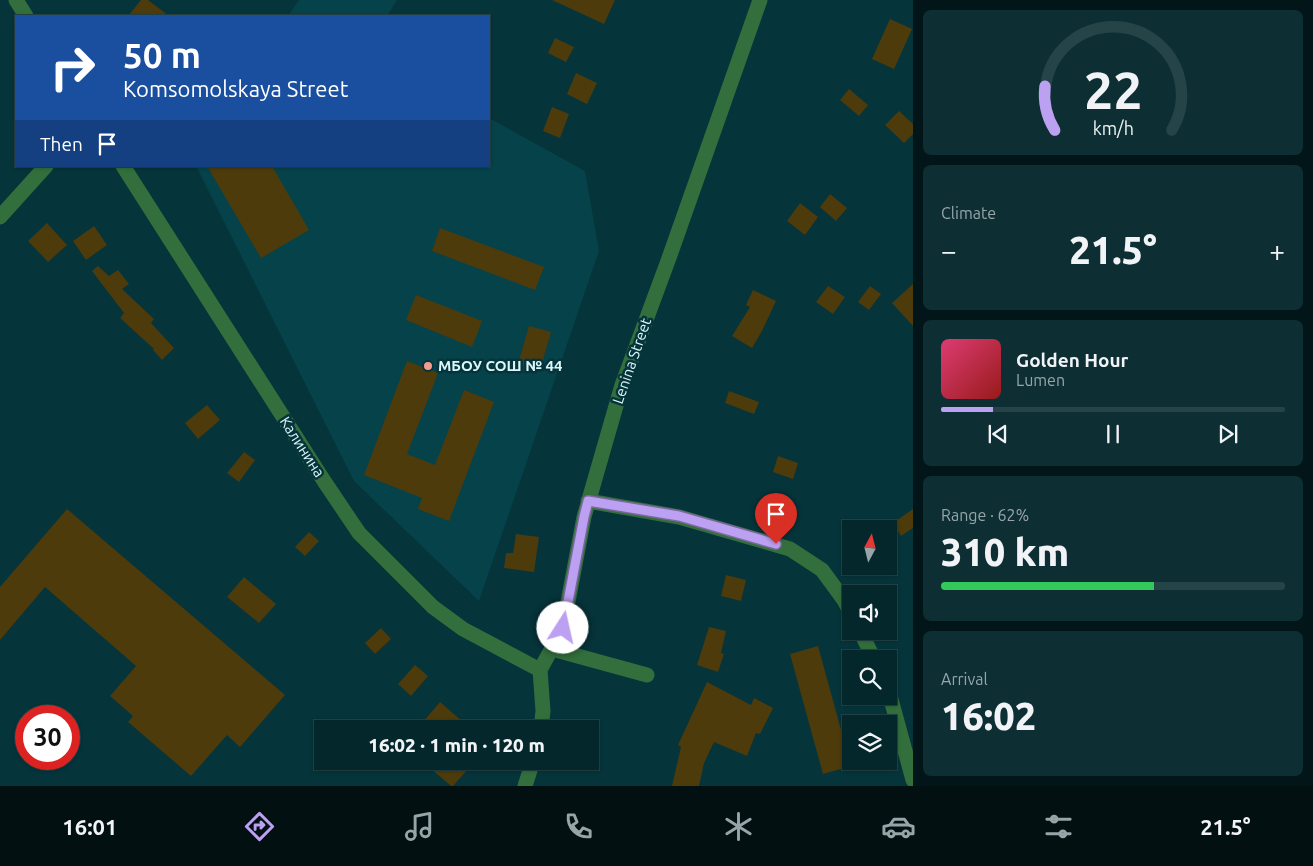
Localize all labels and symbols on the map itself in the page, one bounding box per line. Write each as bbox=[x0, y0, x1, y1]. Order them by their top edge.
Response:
street label: Lenina Street bbox=[609, 316, 654, 406]
place label: МБОУ СОШ № 44 bbox=[438, 357, 562, 374]
marker: МБОУ СОШ № 44 bbox=[422, 360, 434, 372]
street label: Калинина bbox=[277, 413, 328, 480]
pin bbox=[755, 493, 797, 544]
north arrow bbox=[842, 520, 898, 575]
position arrow bbox=[536, 601, 588, 653]
speed limit sign: 30 bbox=[15, 705, 80, 770]

